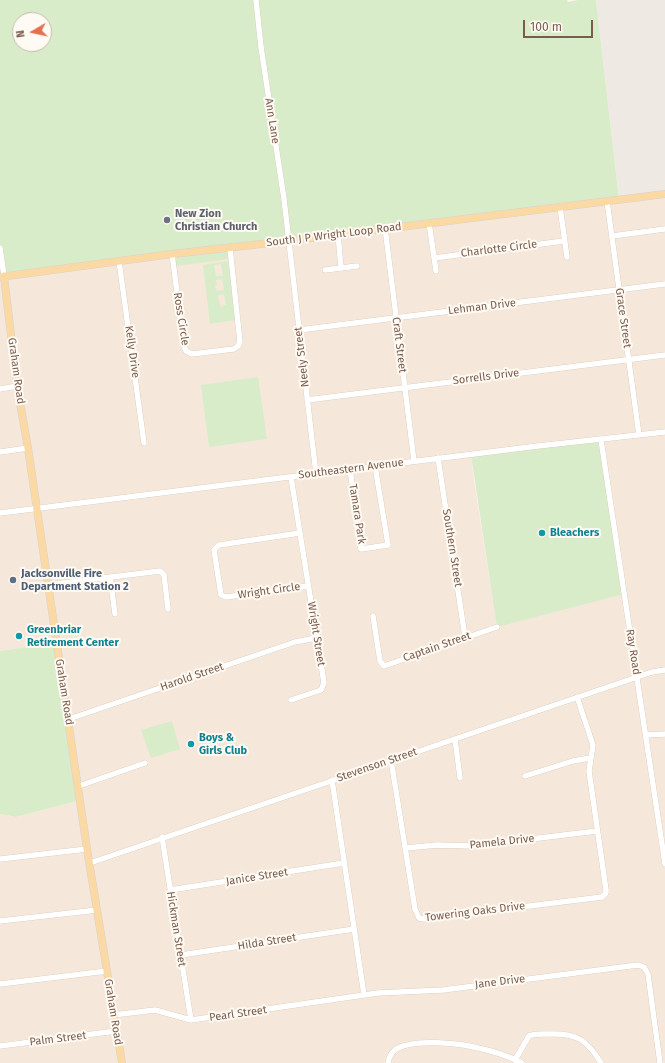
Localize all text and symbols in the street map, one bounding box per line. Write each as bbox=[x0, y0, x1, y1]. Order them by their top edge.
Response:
north arrow bbox=[12, 12, 52, 52]
scale bar bbox=[525, 12, 595, 38]
text: 100 m bbox=[530, 20, 562, 34]
text: N bbox=[14, 29, 28, 38]
street label: Ann Lane bbox=[262, 97, 282, 145]
place label: New Zion Christian Church bbox=[175, 207, 257, 233]
marker: New Zion Christian Church bbox=[162, 215, 172, 225]
street label: South J P Wright Loop Road bbox=[266, 220, 402, 250]
street label: Charlotte Circle bbox=[460, 238, 538, 260]
street label: Grace Street bbox=[612, 287, 634, 349]
street label: Ross Circle bbox=[170, 292, 192, 346]
street label: Lehman Drive bbox=[447, 296, 517, 318]
street label: Craft Street bbox=[389, 316, 409, 374]
street label: Kelly Drive bbox=[122, 325, 142, 379]
street label: Neely Street bbox=[292, 326, 312, 388]
street label: Graham Road bbox=[5, 337, 27, 405]
street label: Sorrells Drive bbox=[452, 366, 520, 388]
street label: Southeastern Avenue bbox=[298, 456, 404, 482]
street label: Tamara Park bbox=[346, 483, 368, 545]
street label: Southern Street bbox=[439, 508, 465, 588]
place label: Bleachers bbox=[550, 526, 599, 540]
marker: Bleachers bbox=[537, 528, 547, 538]
place label: Jacksonville Fire Department Station 2 bbox=[21, 567, 129, 593]
marker: Jacksonville Fire Department Station 2 bbox=[8, 575, 18, 585]
street label: Wright Circle bbox=[237, 580, 301, 602]
street label: Wright Street bbox=[304, 601, 328, 667]
place label: Greenbriar Retirement Center bbox=[27, 623, 119, 649]
street label: Ray Road bbox=[623, 628, 643, 676]
street label: Captain Street bbox=[401, 629, 473, 665]
marker: Greenbriar Retirement Center bbox=[14, 631, 24, 641]
street label: Graham Road bbox=[52, 658, 76, 726]
street label: Harold Street bbox=[159, 660, 225, 694]
place label: Boys & Girls Club bbox=[199, 731, 247, 757]
marker: Boys & Girls Club bbox=[186, 739, 196, 749]
street label: Stevenson Street bbox=[335, 745, 419, 785]
street label: Pamela Drive bbox=[469, 832, 535, 852]
street label: Janice Street bbox=[225, 866, 289, 888]
street label: Hickman Street bbox=[164, 890, 188, 968]
street label: Towering Oaks Drive bbox=[424, 899, 526, 925]
street label: Hilda Street bbox=[237, 931, 297, 953]
street label: Jane Drive bbox=[474, 972, 526, 992]
street label: Graham Road bbox=[101, 978, 125, 1046]
street label: Pearl Street bbox=[208, 1003, 268, 1025]
street label: Palm Street bbox=[29, 1029, 87, 1049]

